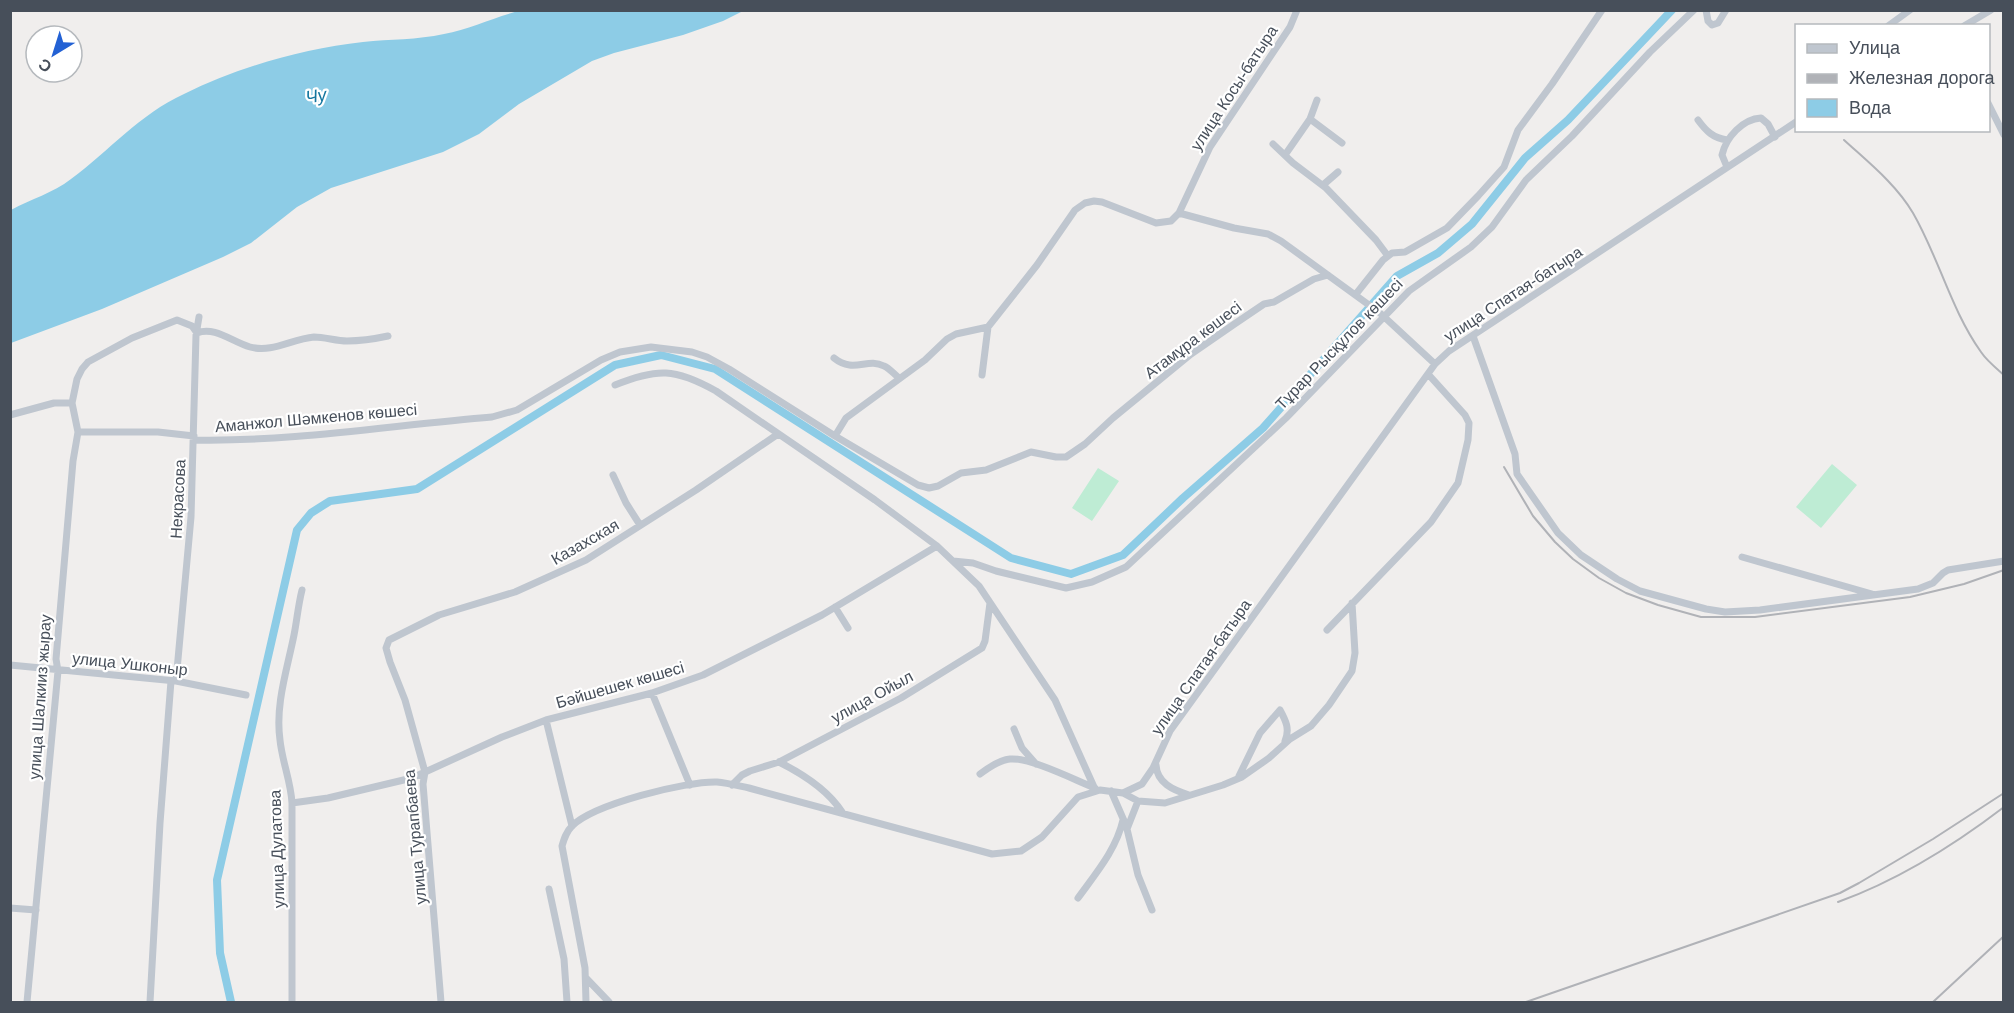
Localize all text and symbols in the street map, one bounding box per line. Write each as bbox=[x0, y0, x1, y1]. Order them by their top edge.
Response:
street label: улица Косы-батыра bbox=[1187, 22, 1281, 154]
north arrow bbox=[24, 24, 84, 84]
legend bbox=[1795, 24, 1990, 132]
text: Улица bbox=[1849, 38, 1901, 58]
text: С bbox=[35, 55, 55, 76]
text: Железная дорога bbox=[1849, 68, 1996, 88]
water label: Чу bbox=[304, 84, 329, 108]
text: Вода bbox=[1849, 98, 1892, 118]
street label: улица Спатая-батыра bbox=[1441, 243, 1585, 345]
street label: Тұрар Рысқұлов көшесі bbox=[1272, 275, 1406, 413]
street label: Атамұра көшесі bbox=[1141, 298, 1245, 382]
street label: Аманжол Шәмкенов көшесі bbox=[214, 401, 418, 435]
street label: Некрасова bbox=[167, 459, 189, 539]
street label: Казахская bbox=[548, 516, 622, 568]
street label: улица Спатая-батыра bbox=[1148, 596, 1254, 738]
street label: улица Шалкииз жырау bbox=[26, 614, 54, 780]
street label: улица Ушконыр bbox=[71, 649, 189, 679]
street label: Бәйшешек көшесі bbox=[554, 659, 686, 711]
street label: улица Ойыл bbox=[828, 668, 916, 726]
street label: улица Турапбаева bbox=[401, 769, 429, 905]
street label: улица Дулатова bbox=[266, 789, 288, 908]

